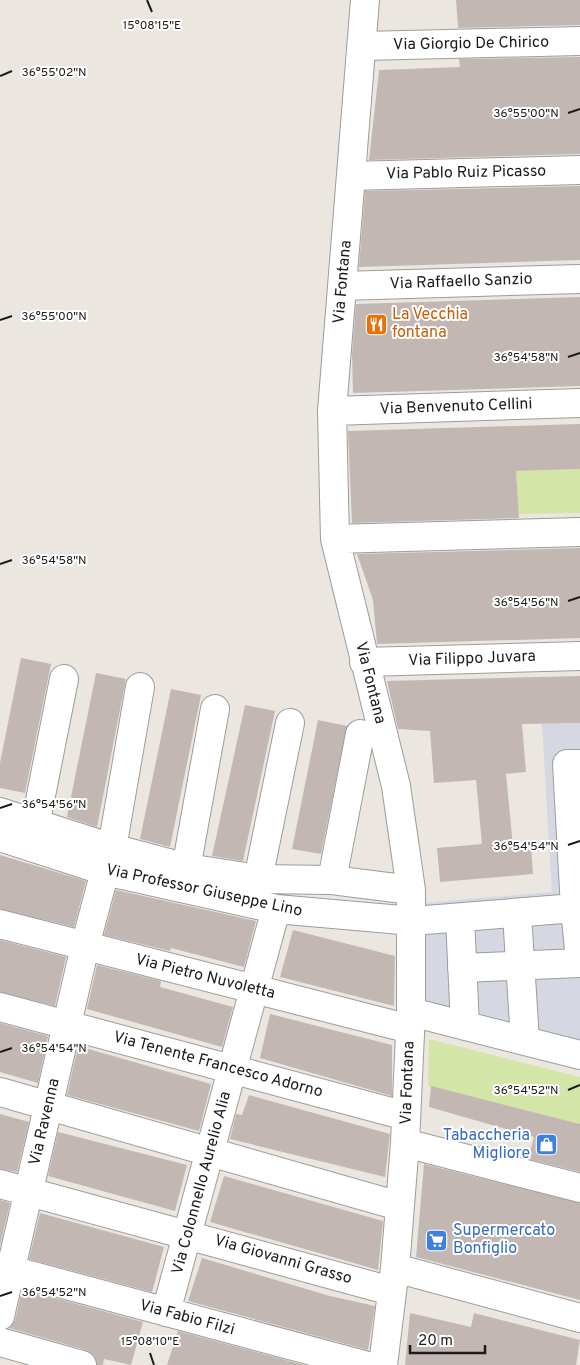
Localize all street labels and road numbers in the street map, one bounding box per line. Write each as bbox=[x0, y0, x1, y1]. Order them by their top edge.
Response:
street label: Via Giorgio De Chirico bbox=[393, 33, 549, 55]
street label: Via Pablo Ruiz Picasso bbox=[386, 162, 546, 184]
street label: Via Fontana bbox=[329, 239, 357, 325]
street label: Via Raffaello Sanzio bbox=[389, 270, 533, 294]
street label: Via Benvenuto Cellini bbox=[379, 394, 533, 420]
street label: Via Fontana bbox=[350, 640, 390, 726]
street label: Via Filippo Juvara bbox=[408, 647, 536, 671]
street label: Via Professor Giuseppe Lino bbox=[104, 860, 304, 922]
street label: Via Pietro Nuvoletta bbox=[133, 950, 277, 1004]
street label: Via Tenente Francesco Adorno bbox=[111, 1027, 325, 1103]
street label: Via Fontana bbox=[397, 1041, 419, 1125]
street label: Via Ravenna bbox=[25, 1076, 65, 1168]
street label: Via Colonnello Aurelio Alia bbox=[168, 1089, 236, 1277]
street label: Via Giovanni Grasso bbox=[212, 1231, 354, 1289]
street label: Via Fabio Filzi bbox=[137, 1296, 237, 1340]

